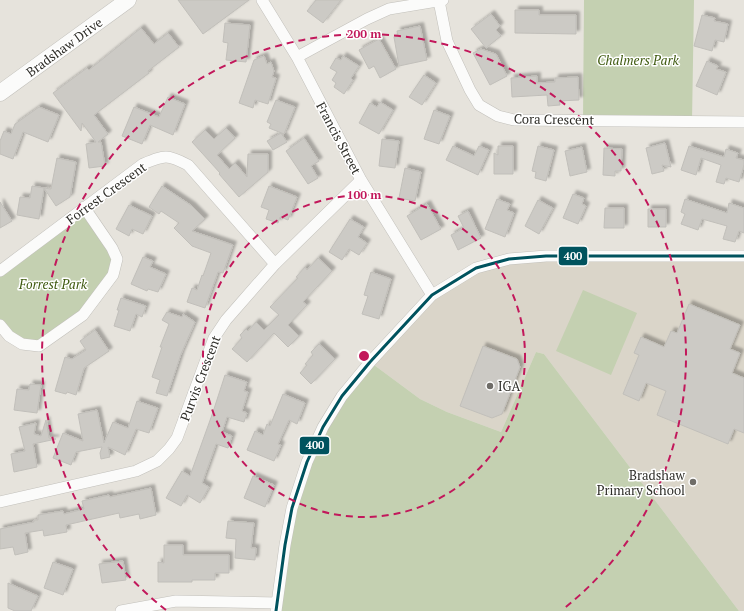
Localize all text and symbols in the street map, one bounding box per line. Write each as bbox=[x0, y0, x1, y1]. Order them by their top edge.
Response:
street label: Bradshaw Drive bbox=[22, 13, 106, 81]
text: 200 m bbox=[347, 26, 381, 41]
park label: Chalmers Park bbox=[597, 51, 679, 69]
street label: Francis Street bbox=[312, 99, 366, 178]
street label: Cora Crescent bbox=[514, 109, 595, 129]
street label: Forrest Crescent bbox=[62, 158, 150, 228]
text: 100 m bbox=[347, 187, 381, 202]
line badge: 400 bbox=[558, 246, 588, 266]
text: 400 bbox=[564, 249, 582, 263]
park label: Forrest Park bbox=[18, 275, 88, 293]
street label: Purvis Crescent bbox=[175, 333, 225, 423]
centre of rings bbox=[357, 349, 371, 363]
place label: IGA bbox=[498, 377, 521, 395]
marker: IGA bbox=[485, 381, 495, 391]
line badge: 400 bbox=[299, 436, 330, 455]
text: 400 bbox=[306, 438, 324, 452]
place label: Bradshaw Primary School bbox=[597, 466, 686, 499]
marker: Bradshaw Primary School bbox=[688, 477, 698, 487]

